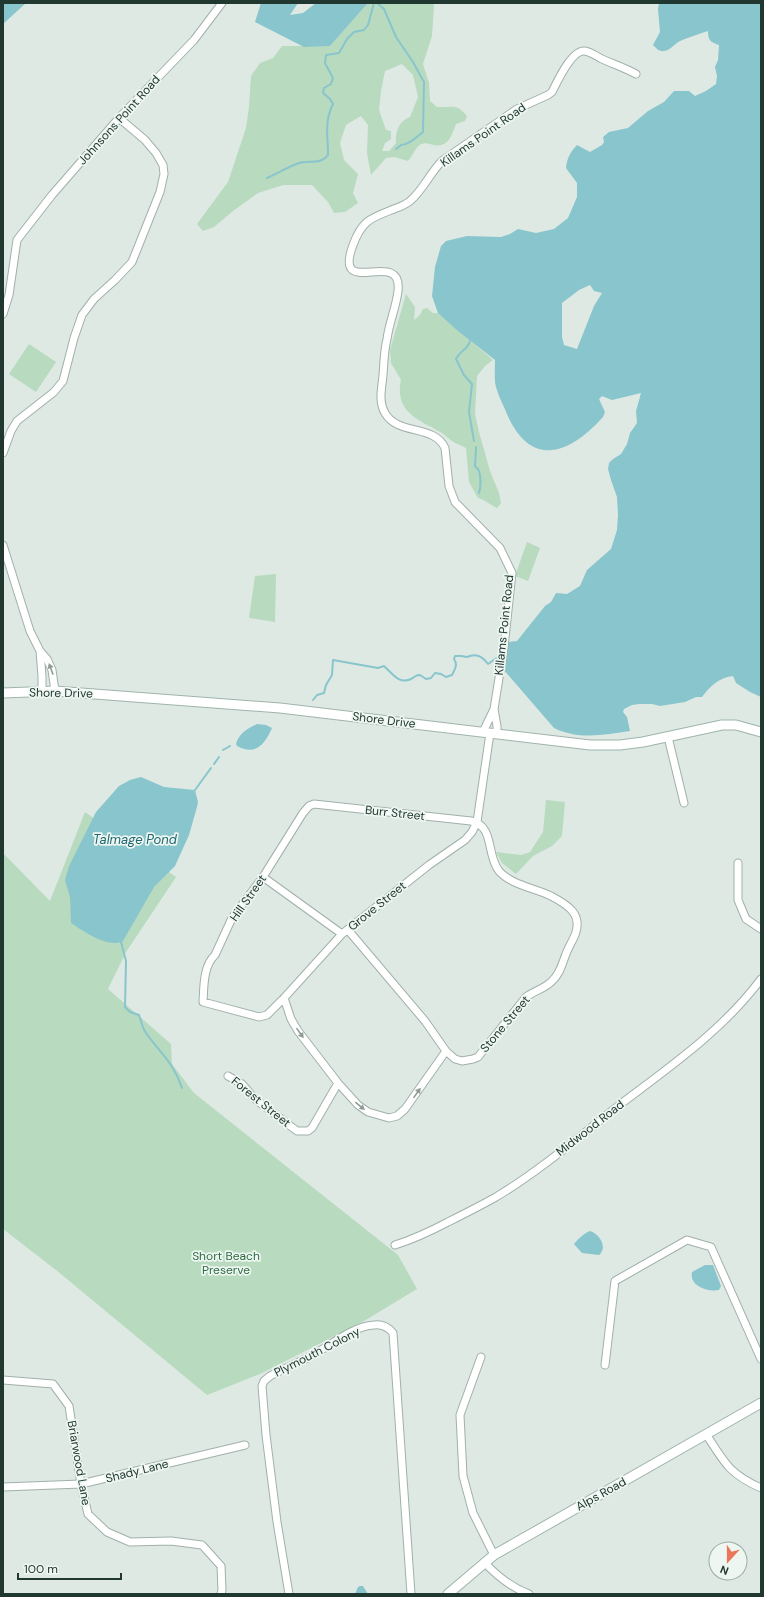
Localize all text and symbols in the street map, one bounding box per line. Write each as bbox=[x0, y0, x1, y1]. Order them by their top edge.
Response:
street label: Johnsons Point Road bbox=[74, 72, 164, 168]
street label: Killams Point Road bbox=[437, 99, 529, 171]
street label: Killams Point Road bbox=[491, 574, 517, 676]
one-way arrow bbox=[47, 663, 53, 675]
street label: Shore Drive bbox=[29, 684, 93, 702]
street label: Shore Drive bbox=[351, 708, 417, 732]
street label: Burr Street bbox=[364, 802, 426, 824]
water label: Talmage Pond bbox=[93, 831, 178, 848]
street label: Hill Street bbox=[226, 871, 270, 925]
street label: Grove Street bbox=[345, 878, 410, 934]
street label: Stone Street bbox=[477, 992, 534, 1056]
one-way arrow bbox=[296, 1028, 304, 1039]
street label: Forest Street bbox=[228, 1073, 294, 1131]
one-way arrow bbox=[413, 1088, 421, 1099]
street label: Midwood Road bbox=[553, 1096, 627, 1160]
one-way arrow bbox=[354, 1102, 365, 1110]
park label: Short Beach Preserve bbox=[192, 1248, 260, 1278]
street label: Plymouth Colony bbox=[271, 1323, 363, 1381]
street label: Briarwood Lane bbox=[64, 1419, 94, 1507]
street label: Shady Lane bbox=[104, 1455, 170, 1487]
street label: Alps Road bbox=[573, 1474, 629, 1514]
north arrow bbox=[708, 1541, 748, 1581]
scale bar bbox=[18, 1555, 121, 1581]
text: 100 m bbox=[24, 1561, 58, 1577]
text: N bbox=[718, 1562, 731, 1578]

